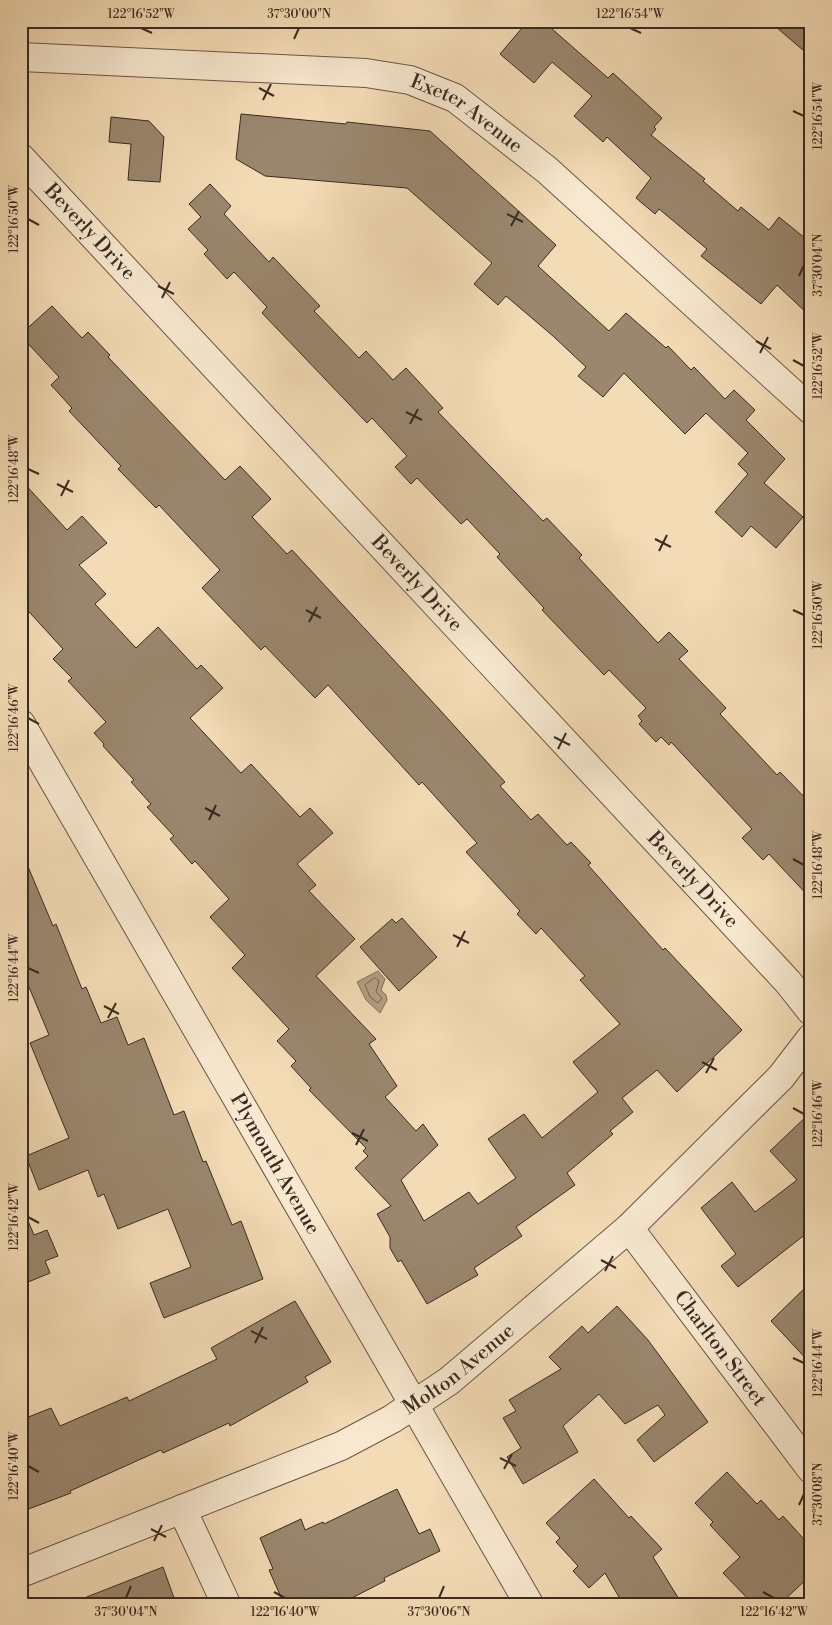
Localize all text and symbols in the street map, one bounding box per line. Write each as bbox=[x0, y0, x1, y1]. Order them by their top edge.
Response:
text: 122°16'52"W bbox=[107, 7, 176, 22]
text: 37°30'00"N bbox=[267, 7, 331, 22]
text: 122°16'54"W bbox=[596, 7, 665, 22]
street label: Exeter Avenue bbox=[407, 69, 528, 159]
text: 122°16'54"W bbox=[811, 81, 826, 150]
street label: Beverly Drive bbox=[38, 178, 141, 285]
text: 122°16'50"W bbox=[7, 184, 22, 253]
text: 37°30'04"N bbox=[811, 234, 826, 296]
text: 122°16'52"W bbox=[811, 331, 826, 400]
text: 122°16'48"W bbox=[7, 434, 22, 503]
street label: Beverly Drive bbox=[365, 529, 468, 637]
text: 122°16'50"W bbox=[811, 580, 826, 649]
text: 122°16'46"W bbox=[7, 683, 22, 752]
street label: Beverly Drive bbox=[641, 825, 744, 933]
text: 122°16'48"W bbox=[811, 830, 826, 899]
text: 122°16'44"W bbox=[7, 933, 22, 1002]
text: 122°16'46"W bbox=[811, 1079, 826, 1148]
street label: Plymouth Avenue bbox=[224, 1089, 326, 1239]
text: 122°16'42"W bbox=[7, 1182, 22, 1251]
street label: Charlton Street bbox=[668, 1286, 772, 1411]
street label: Molton Avenue bbox=[398, 1318, 520, 1421]
text: 122°16'44"W bbox=[811, 1328, 826, 1397]
text: 122°16'40"W bbox=[7, 1430, 22, 1500]
text: 37°30'08"N bbox=[811, 1462, 826, 1526]
text: 37°30'04"N bbox=[95, 1605, 157, 1620]
text: 122°16'40"W bbox=[251, 1605, 321, 1620]
text: 37°30'06"N bbox=[408, 1605, 471, 1620]
text: 122°16'42"W bbox=[740, 1605, 809, 1620]

